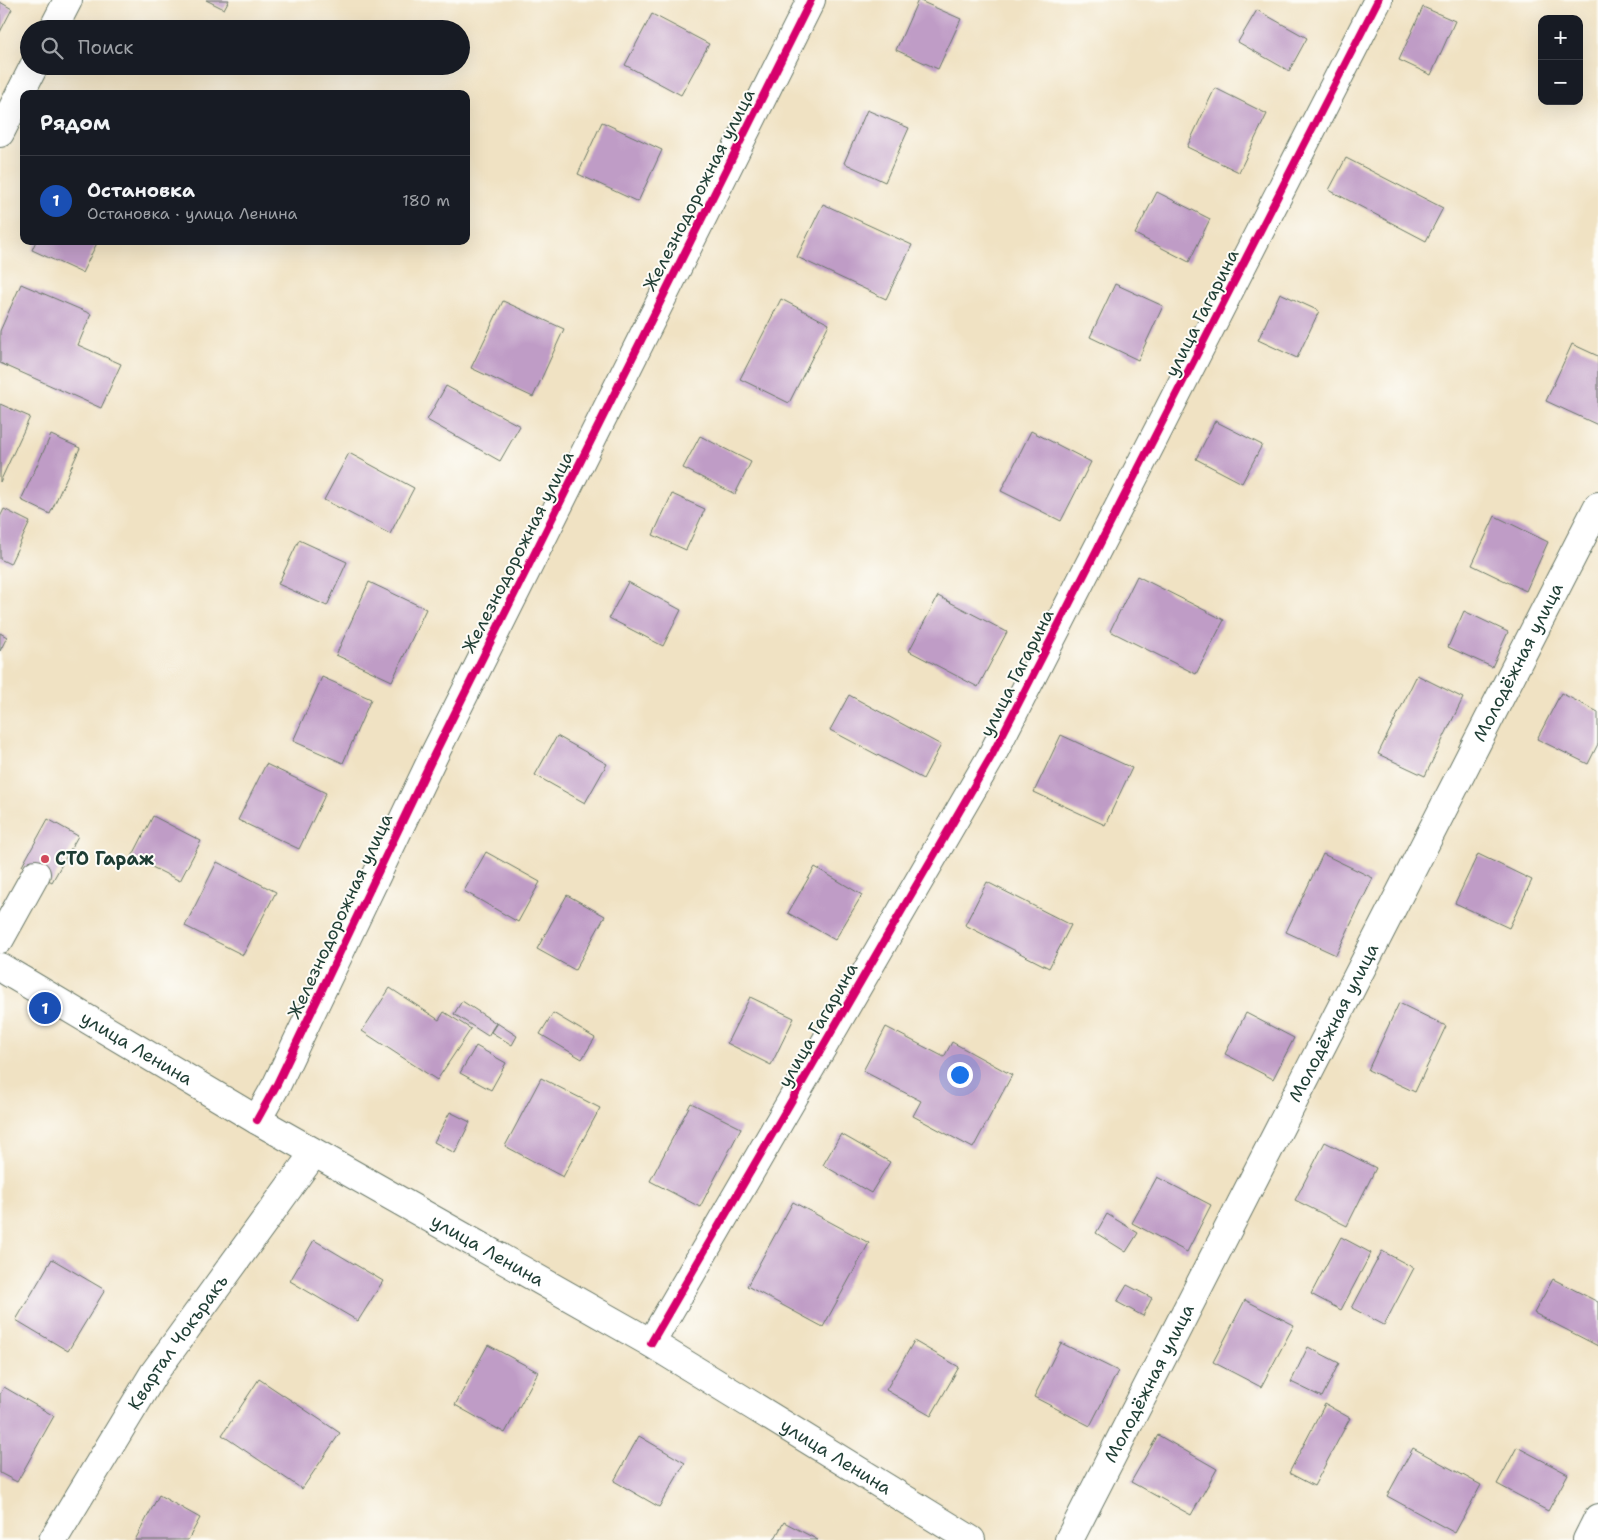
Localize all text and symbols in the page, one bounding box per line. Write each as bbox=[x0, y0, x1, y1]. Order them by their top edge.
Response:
map controls bbox=[1538, 15, 1583, 105]
button: + bbox=[1538, 15, 1583, 60]
search box bbox=[20, 20, 470, 75]
icon: search bbox=[38, 34, 66, 62]
text: Поиск bbox=[78, 35, 133, 60]
button: − bbox=[1538, 60, 1583, 105]
street label: Железнодорожная улица bbox=[638, 85, 760, 295]
text: Рядом bbox=[40, 109, 110, 137]
text: Остановка bbox=[87, 178, 195, 203]
text: 1 bbox=[52, 190, 60, 211]
text: 180 m bbox=[402, 190, 450, 211]
text: Остановка · улица Ленина bbox=[87, 203, 298, 224]
street label: улица Гагарина bbox=[1160, 245, 1244, 381]
street label: Железнодорожная улица bbox=[457, 447, 579, 657]
street label: Молодёжная улица bbox=[1467, 579, 1569, 746]
street label: улица Гагарина bbox=[975, 605, 1059, 741]
street label: Железнодорожная улица bbox=[282, 810, 398, 1022]
place label: СТО Гараж bbox=[55, 847, 155, 871]
marker: СТО Гараж bbox=[39, 853, 51, 865]
street label: Молодёжная улица bbox=[1283, 939, 1384, 1106]
street label: улица Гагарина bbox=[773, 958, 863, 1092]
pin: 1 bbox=[29, 989, 61, 1027]
street label: улица Ленина bbox=[76, 1006, 197, 1091]
your location bbox=[947, 1062, 973, 1088]
street label: улица Ленина bbox=[427, 1209, 548, 1292]
street label: Квартал Чокъракъ bbox=[122, 1270, 234, 1415]
street label: Молодёжная улица bbox=[1099, 1300, 1200, 1467]
street label: улица Ленина bbox=[776, 1413, 896, 1500]

